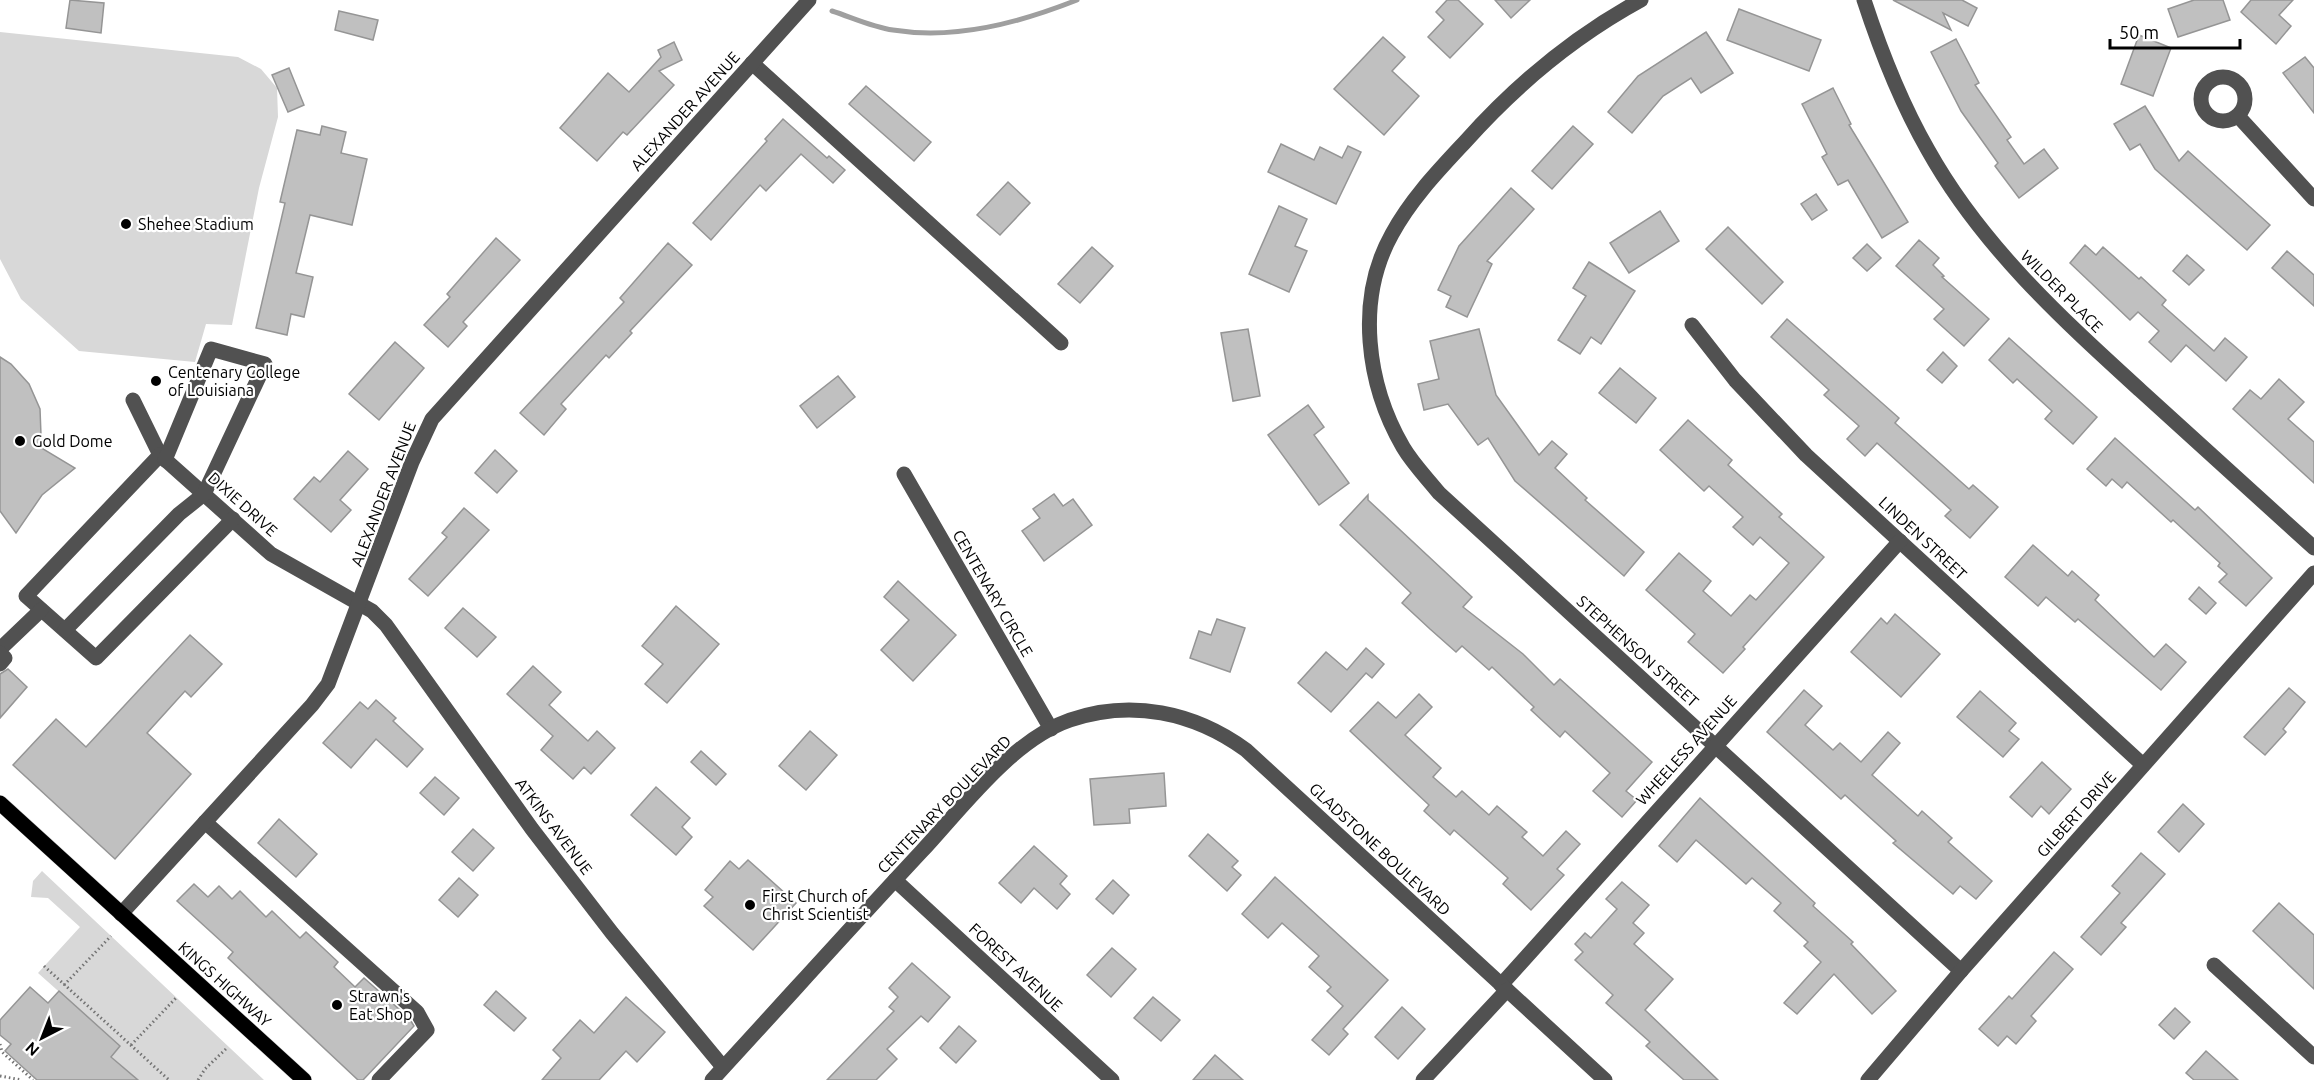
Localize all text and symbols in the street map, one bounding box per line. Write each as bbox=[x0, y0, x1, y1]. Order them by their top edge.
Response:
scale bar bbox=[2110, 12, 2240, 50]
text: 50 m bbox=[2119, 22, 2159, 42]
street label: ALEXANDER AVENUE bbox=[627, 48, 743, 174]
place label: Shehee Stadium bbox=[138, 215, 254, 233]
marker: Shehee Stadium bbox=[119, 217, 133, 231]
street label: WILDER PLACE bbox=[2017, 246, 2107, 336]
place label: Centenary College of Louisiana bbox=[168, 363, 300, 399]
marker: Centenary College of Louisiana bbox=[149, 374, 163, 388]
street label: ALEXANDER AVENUE bbox=[347, 419, 419, 569]
place label: Gold Dome bbox=[32, 432, 112, 450]
marker: Gold Dome bbox=[13, 434, 27, 448]
street label: DIXIE DRIVE bbox=[205, 468, 281, 540]
street label: LINDEN STREET bbox=[1876, 493, 1971, 583]
street label: CENTENARY CIRCLE bbox=[949, 526, 1037, 660]
street label: STEPHENSON STREET bbox=[1574, 592, 1703, 710]
street label: WHEELESS AVENUE bbox=[1632, 691, 1740, 809]
street label: CENTENARY BOULEVARD bbox=[874, 731, 1014, 877]
street label: GILBERT DRIVE bbox=[2033, 767, 2119, 861]
street label: ATKINS AVENUE bbox=[512, 774, 596, 878]
street label: GLADSTONE BOULEVARD bbox=[1306, 779, 1454, 919]
place label: First Church of Christ Scientist bbox=[762, 887, 870, 923]
marker: First Church of Christ Scientist bbox=[743, 898, 757, 912]
street label: FOREST AVENUE bbox=[966, 919, 1066, 1015]
street label: KINGS HIGHWAY bbox=[175, 938, 275, 1031]
place label: Strawn's Eat Shop bbox=[349, 987, 412, 1023]
marker: Strawn's Eat Shop bbox=[330, 998, 344, 1012]
north arrow bbox=[12, 1008, 72, 1068]
text: N bbox=[22, 1038, 42, 1060]

